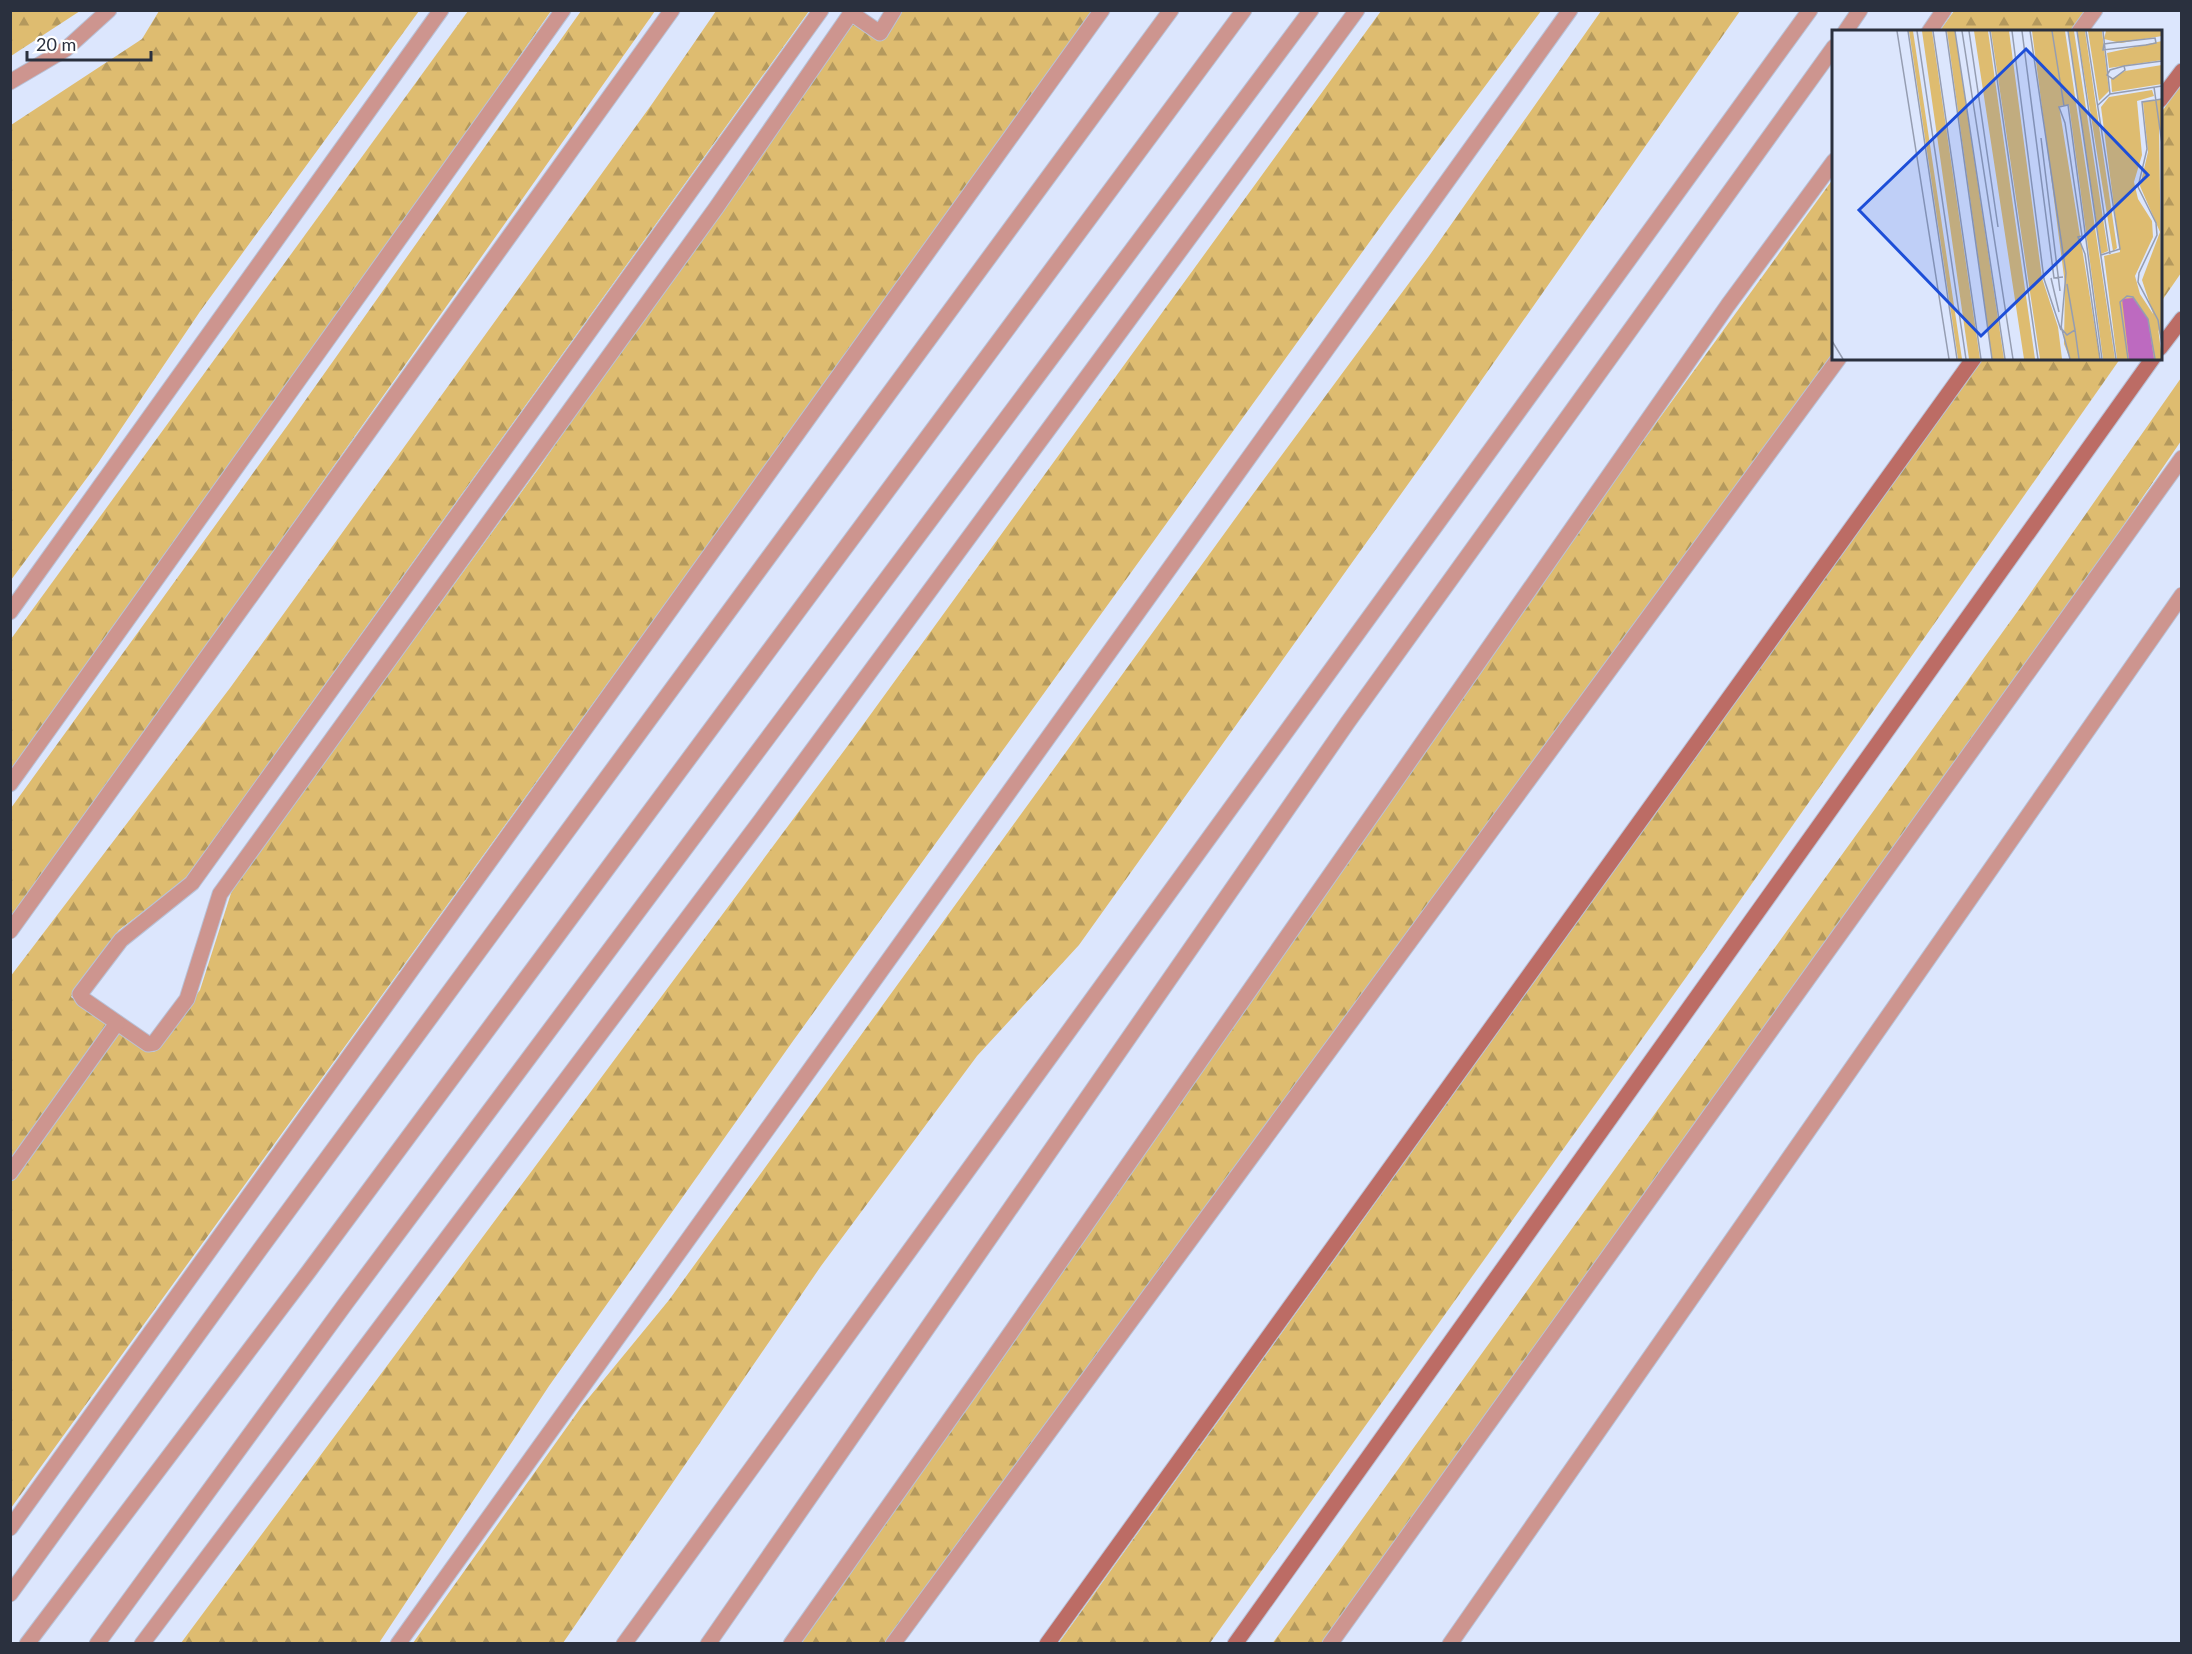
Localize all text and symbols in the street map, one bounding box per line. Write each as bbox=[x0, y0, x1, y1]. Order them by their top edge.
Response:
scale bar bbox=[27, 24, 152, 62]
inset map bbox=[1832, 30, 2162, 360]
text: 20 m bbox=[36, 33, 76, 55]

